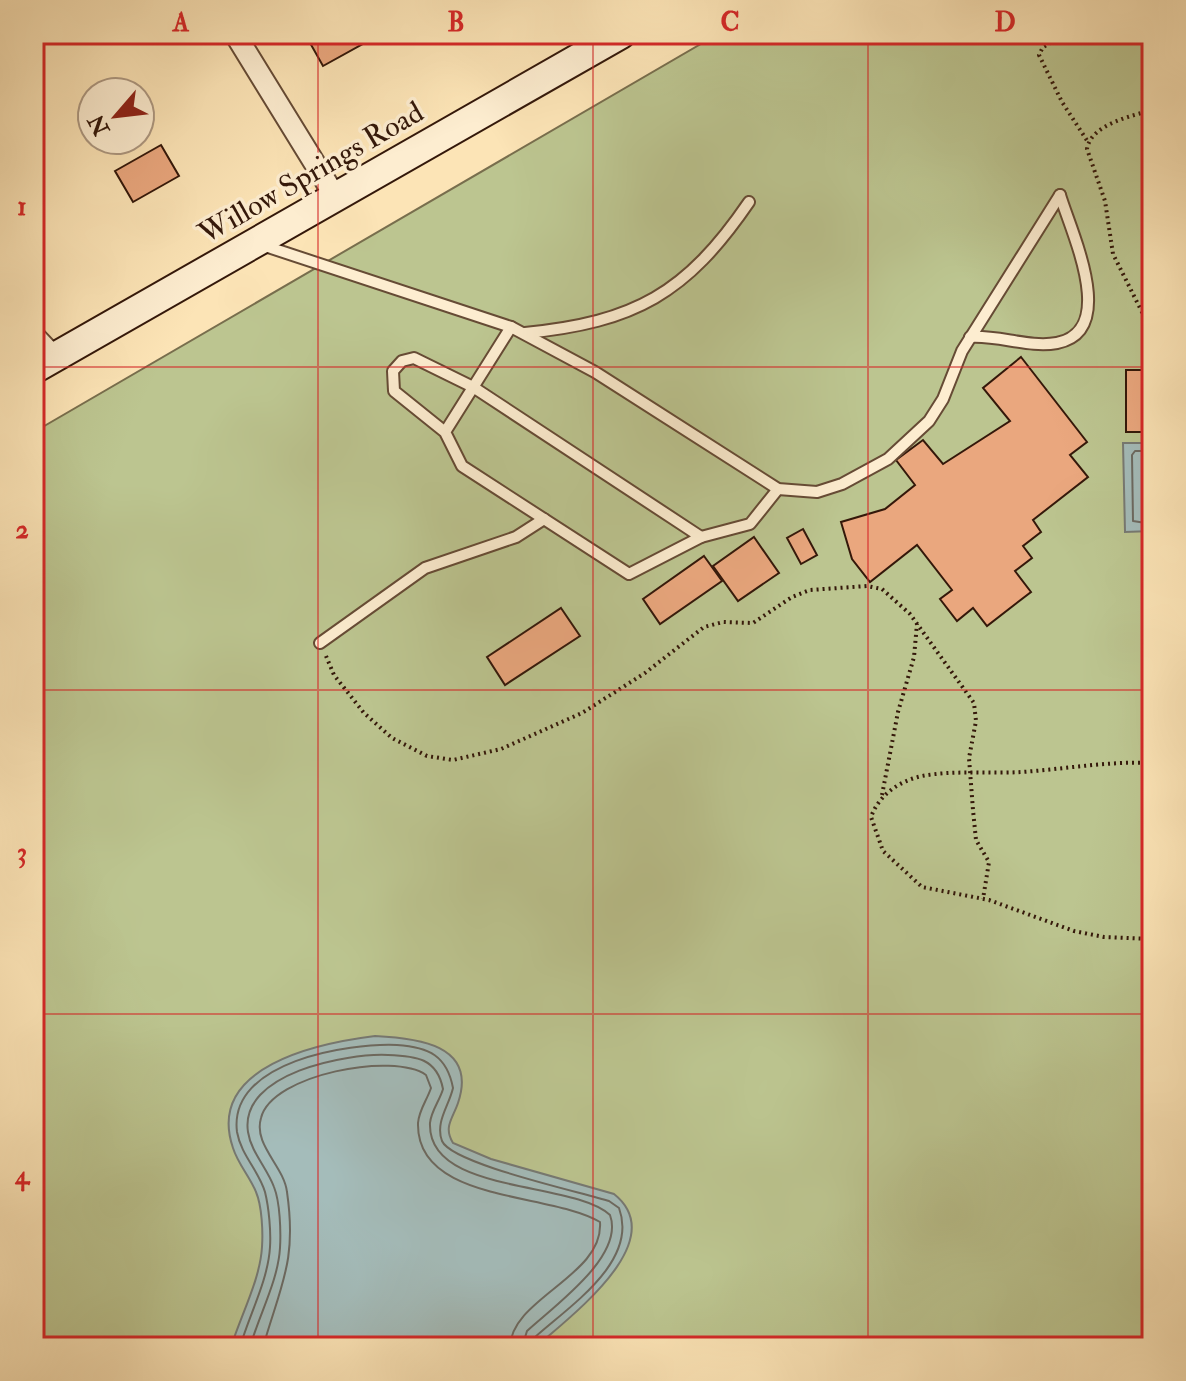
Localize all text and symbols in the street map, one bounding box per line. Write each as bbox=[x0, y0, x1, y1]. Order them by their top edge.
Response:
text: A bbox=[172, 7, 190, 39]
text: B bbox=[447, 7, 465, 39]
text: C bbox=[720, 7, 740, 39]
text: D bbox=[994, 7, 1016, 39]
north arrow bbox=[76, 76, 156, 156]
street label: Willow Springs Road bbox=[191, 94, 430, 253]
text: N bbox=[82, 109, 117, 141]
text: 1 bbox=[17, 191, 27, 223]
text: 2 bbox=[15, 514, 29, 546]
text: 3 bbox=[17, 837, 27, 869]
text: 4 bbox=[14, 1160, 31, 1192]

